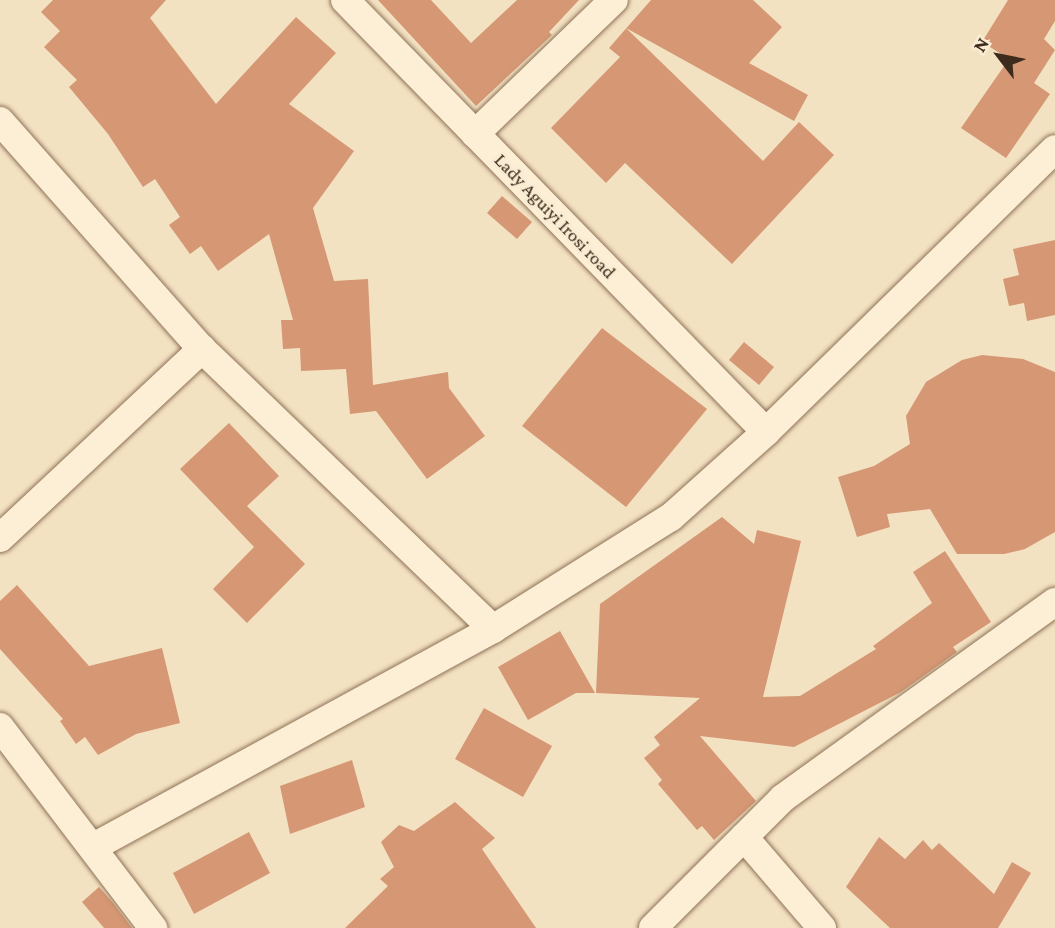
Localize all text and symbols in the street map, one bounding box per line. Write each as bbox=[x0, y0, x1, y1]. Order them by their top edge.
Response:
north arrow bbox=[964, 21, 1034, 91]
text: N bbox=[968, 34, 993, 56]
street label: Lady Aguiyi Irosi road bbox=[490, 149, 620, 283]

